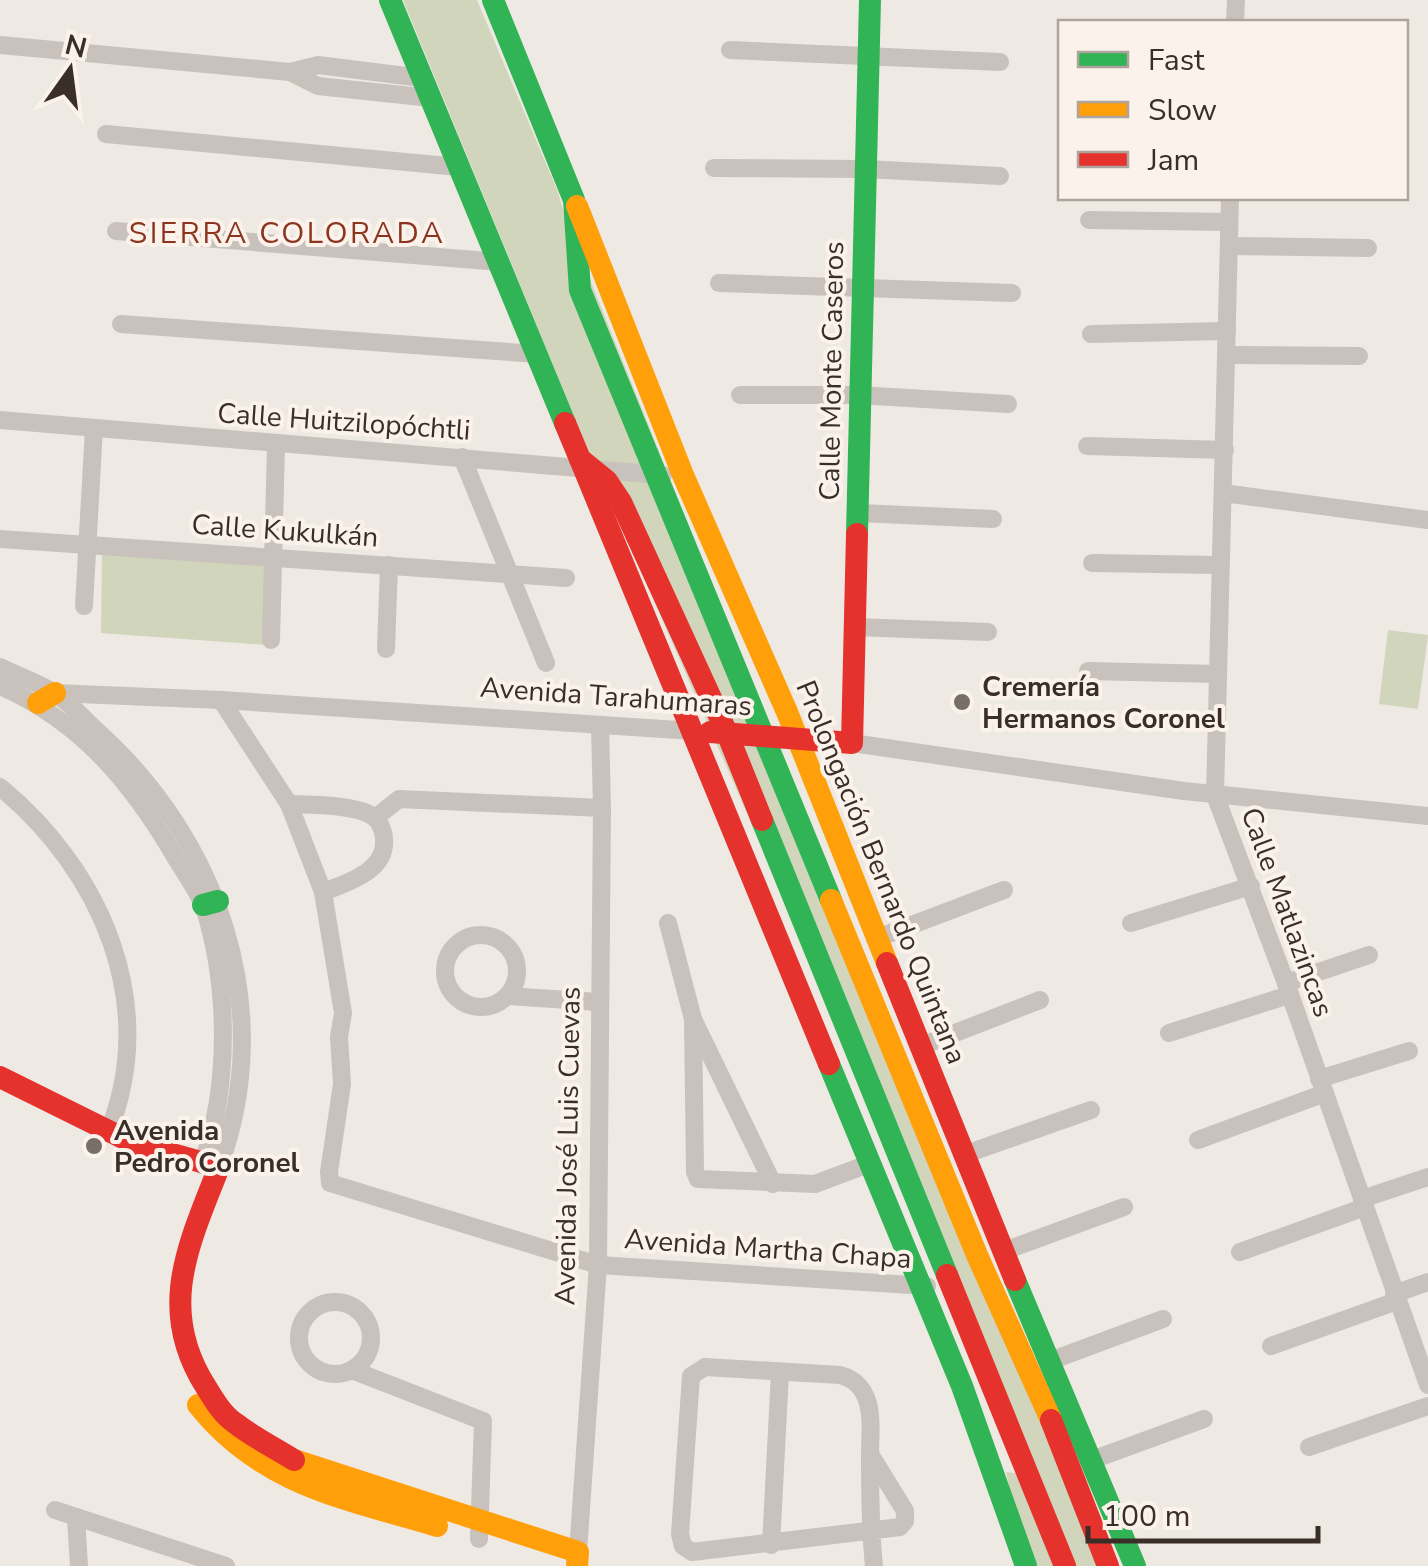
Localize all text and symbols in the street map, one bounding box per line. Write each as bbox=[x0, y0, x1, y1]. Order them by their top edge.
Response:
north arrow bbox=[20, 20, 120, 120]
legend bbox=[1058, 20, 1408, 200]
text: N bbox=[61, 26, 91, 68]
text: Fast bbox=[1148, 40, 1205, 81]
text: Slow bbox=[1148, 90, 1217, 131]
text: Jam bbox=[1147, 140, 1199, 181]
district label: SIERRA COLORADA bbox=[129, 213, 445, 254]
street label: Calle Monte Caseros bbox=[811, 241, 853, 501]
street label: Calle Huitzilopóchtli bbox=[216, 394, 472, 450]
street label: Calle Kukulkán bbox=[190, 506, 380, 556]
place label: Cremería Hermanos Coronel bbox=[982, 668, 1225, 738]
street label: Avenida Tarahumaras bbox=[479, 669, 753, 725]
street label: Prolongación Bernardo Quintana bbox=[787, 675, 976, 1070]
marker: Cremería Hermanos Coronel bbox=[951, 691, 973, 713]
street label: Calle Matlazincas bbox=[1232, 802, 1343, 1022]
street label: Avenida José Luis Cuevas bbox=[546, 986, 590, 1306]
place label: Avenida Pedro Coronel bbox=[114, 1112, 300, 1182]
marker: Avenida Pedro Coronel bbox=[83, 1135, 105, 1157]
street label: Avenida Martha Chapa bbox=[623, 1220, 913, 1278]
scale bar bbox=[1088, 1481, 1318, 1543]
text: 100 m bbox=[1103, 1496, 1190, 1537]

